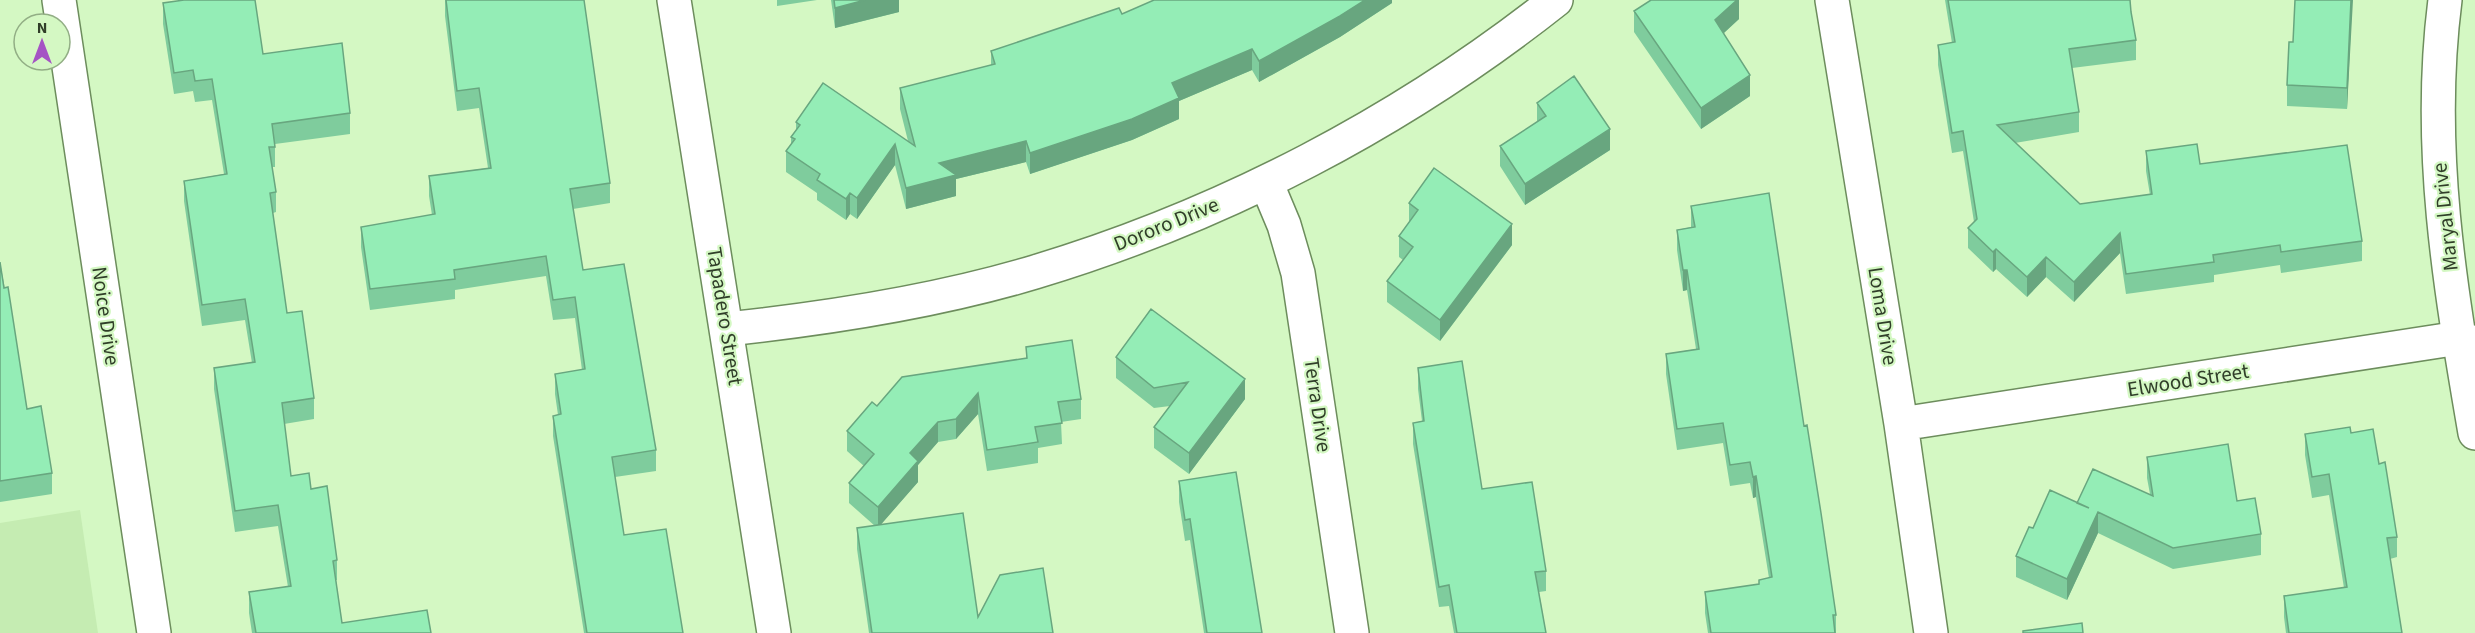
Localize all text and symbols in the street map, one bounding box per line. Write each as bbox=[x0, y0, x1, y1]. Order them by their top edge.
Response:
north arrow bbox=[12, 12, 72, 72]
text: N bbox=[37, 17, 47, 39]
street label: Maryal Drive bbox=[2424, 161, 2466, 273]
street label: Dororo Drive bbox=[1109, 189, 1223, 259]
street label: Tapadero Street bbox=[699, 245, 751, 387]
street label: Noice Drive bbox=[84, 265, 128, 367]
street label: Loma Drive bbox=[1860, 265, 1906, 367]
street label: Terra Drive bbox=[1297, 356, 1339, 454]
street label: Elwood Street bbox=[2125, 356, 2251, 404]

